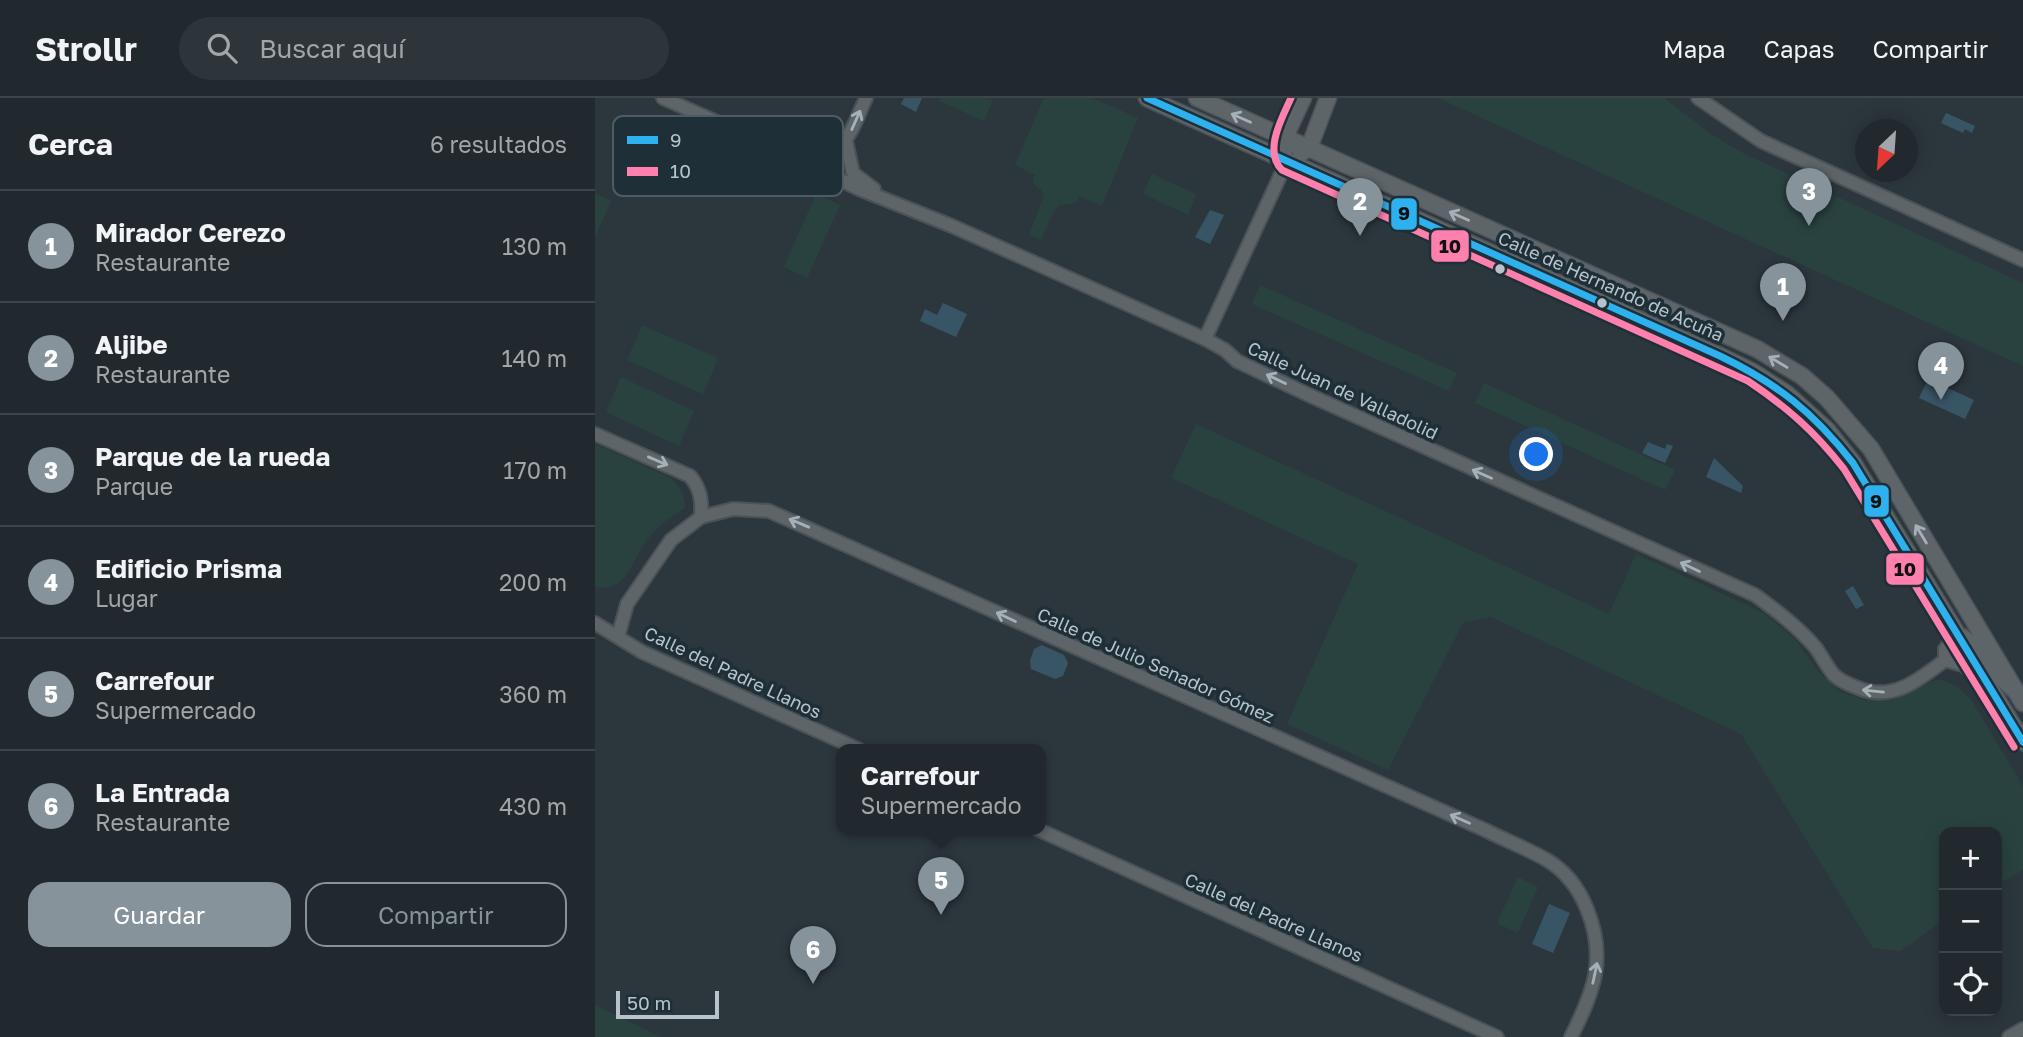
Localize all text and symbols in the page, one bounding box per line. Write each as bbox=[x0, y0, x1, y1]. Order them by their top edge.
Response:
search box bbox=[179, 17, 669, 80]
text: Strollr bbox=[35, 29, 137, 68]
icon: search bbox=[203, 29, 241, 67]
text: Buscar aquí bbox=[259, 33, 405, 64]
text: Mapa bbox=[1663, 34, 1726, 63]
text: Capas bbox=[1764, 34, 1834, 63]
text: Compartir bbox=[1872, 34, 1988, 63]
one-way arrow bbox=[850, 110, 863, 131]
one-way arrow bbox=[1231, 111, 1252, 124]
legend bbox=[613, 116, 843, 196]
north arrow bbox=[1855, 119, 1918, 182]
text: Cerca bbox=[28, 126, 113, 162]
text: 9 bbox=[670, 128, 682, 151]
text: 6 resultados bbox=[430, 130, 567, 158]
text: 10 bbox=[670, 159, 691, 182]
pin: 3 bbox=[1786, 168, 1832, 226]
pin: 2 bbox=[1337, 178, 1383, 236]
line badge: 9 bbox=[1390, 197, 1418, 231]
text: 9 bbox=[1398, 201, 1410, 224]
one-way arrow bbox=[1449, 209, 1471, 222]
text: Mirador Cerezo bbox=[95, 217, 286, 248]
street label: Calle de Hernando de Acuña bbox=[1495, 226, 1727, 346]
line badge: 10 bbox=[1430, 229, 1470, 263]
text: 1 bbox=[45, 232, 57, 260]
text: 130 m bbox=[502, 232, 567, 260]
text: 10 bbox=[1439, 234, 1461, 257]
text: Restaurante bbox=[95, 248, 230, 276]
unlabelled marker bbox=[1493, 262, 1507, 276]
pin: 1 bbox=[1760, 263, 1806, 321]
unlabelled marker bbox=[1595, 296, 1609, 310]
text: Aljibe bbox=[95, 329, 167, 360]
street label: Calle Juan de Valladolid bbox=[1244, 336, 1442, 444]
pin: 4 bbox=[1918, 342, 1964, 400]
text: 2 bbox=[44, 344, 58, 372]
text: 140 m bbox=[501, 344, 567, 372]
one-way arrow bbox=[1768, 354, 1788, 368]
text: Restaurante bbox=[95, 360, 230, 388]
one-way arrow bbox=[1266, 372, 1287, 385]
your location bbox=[1519, 437, 1553, 471]
text: Parque de la rueda bbox=[95, 441, 330, 472]
one-way arrow bbox=[646, 455, 668, 468]
text: 3 bbox=[44, 456, 58, 484]
text: 170 m bbox=[503, 456, 567, 484]
one-way arrow bbox=[1472, 467, 1493, 480]
text: Parque bbox=[95, 472, 173, 500]
line badge: 9 bbox=[1863, 484, 1890, 518]
text: 9 bbox=[1870, 489, 1882, 512]
one-way arrow bbox=[788, 516, 810, 529]
one-way arrow bbox=[1914, 524, 1928, 544]
line badge: 10 bbox=[1885, 552, 1925, 586]
text: Edificio Prisma bbox=[95, 553, 282, 584]
text: 10 bbox=[1894, 557, 1916, 580]
one-way arrow bbox=[1680, 560, 1701, 573]
text: 4 bbox=[44, 568, 58, 596]
text: 200 m bbox=[499, 568, 567, 596]
text: Lugar bbox=[95, 584, 158, 612]
street label: Calle de Julio Senador Gómez bbox=[1034, 603, 1278, 727]
one-way arrow bbox=[996, 610, 1017, 623]
street label: Calle del Padre Llanos bbox=[641, 621, 825, 723]
text: Carrefour bbox=[95, 665, 214, 696]
text: 5 bbox=[44, 680, 58, 708]
text: 360 m bbox=[499, 680, 567, 708]
one-way arrow bbox=[1862, 685, 1885, 698]
text: Supermercado bbox=[95, 696, 256, 724]
popup bbox=[836, 744, 1046, 835]
text: Carrefour bbox=[860, 760, 980, 791]
text: La Entrada bbox=[95, 777, 230, 808]
text: Supermercado bbox=[860, 791, 1022, 819]
text: 6 bbox=[44, 792, 58, 820]
text: 430 m bbox=[499, 792, 567, 820]
text: Restaurante bbox=[95, 808, 230, 836]
one-way arrow bbox=[1450, 812, 1471, 825]
map controls bbox=[1939, 827, 2002, 1016]
button: + bbox=[1939, 827, 2002, 890]
pin: 5 bbox=[918, 857, 964, 915]
street label: Calle del Padre Llanos bbox=[1182, 868, 1366, 966]
button: Guardar bbox=[28, 882, 291, 947]
button: Compartir bbox=[305, 882, 567, 947]
button: − bbox=[1939, 890, 2002, 953]
pin: 6 bbox=[790, 926, 836, 984]
button: locate bbox=[1939, 953, 2002, 1016]
one-way arrow bbox=[1589, 962, 1602, 985]
scale bar bbox=[616, 988, 719, 1020]
text: 50 m bbox=[627, 991, 671, 1014]

